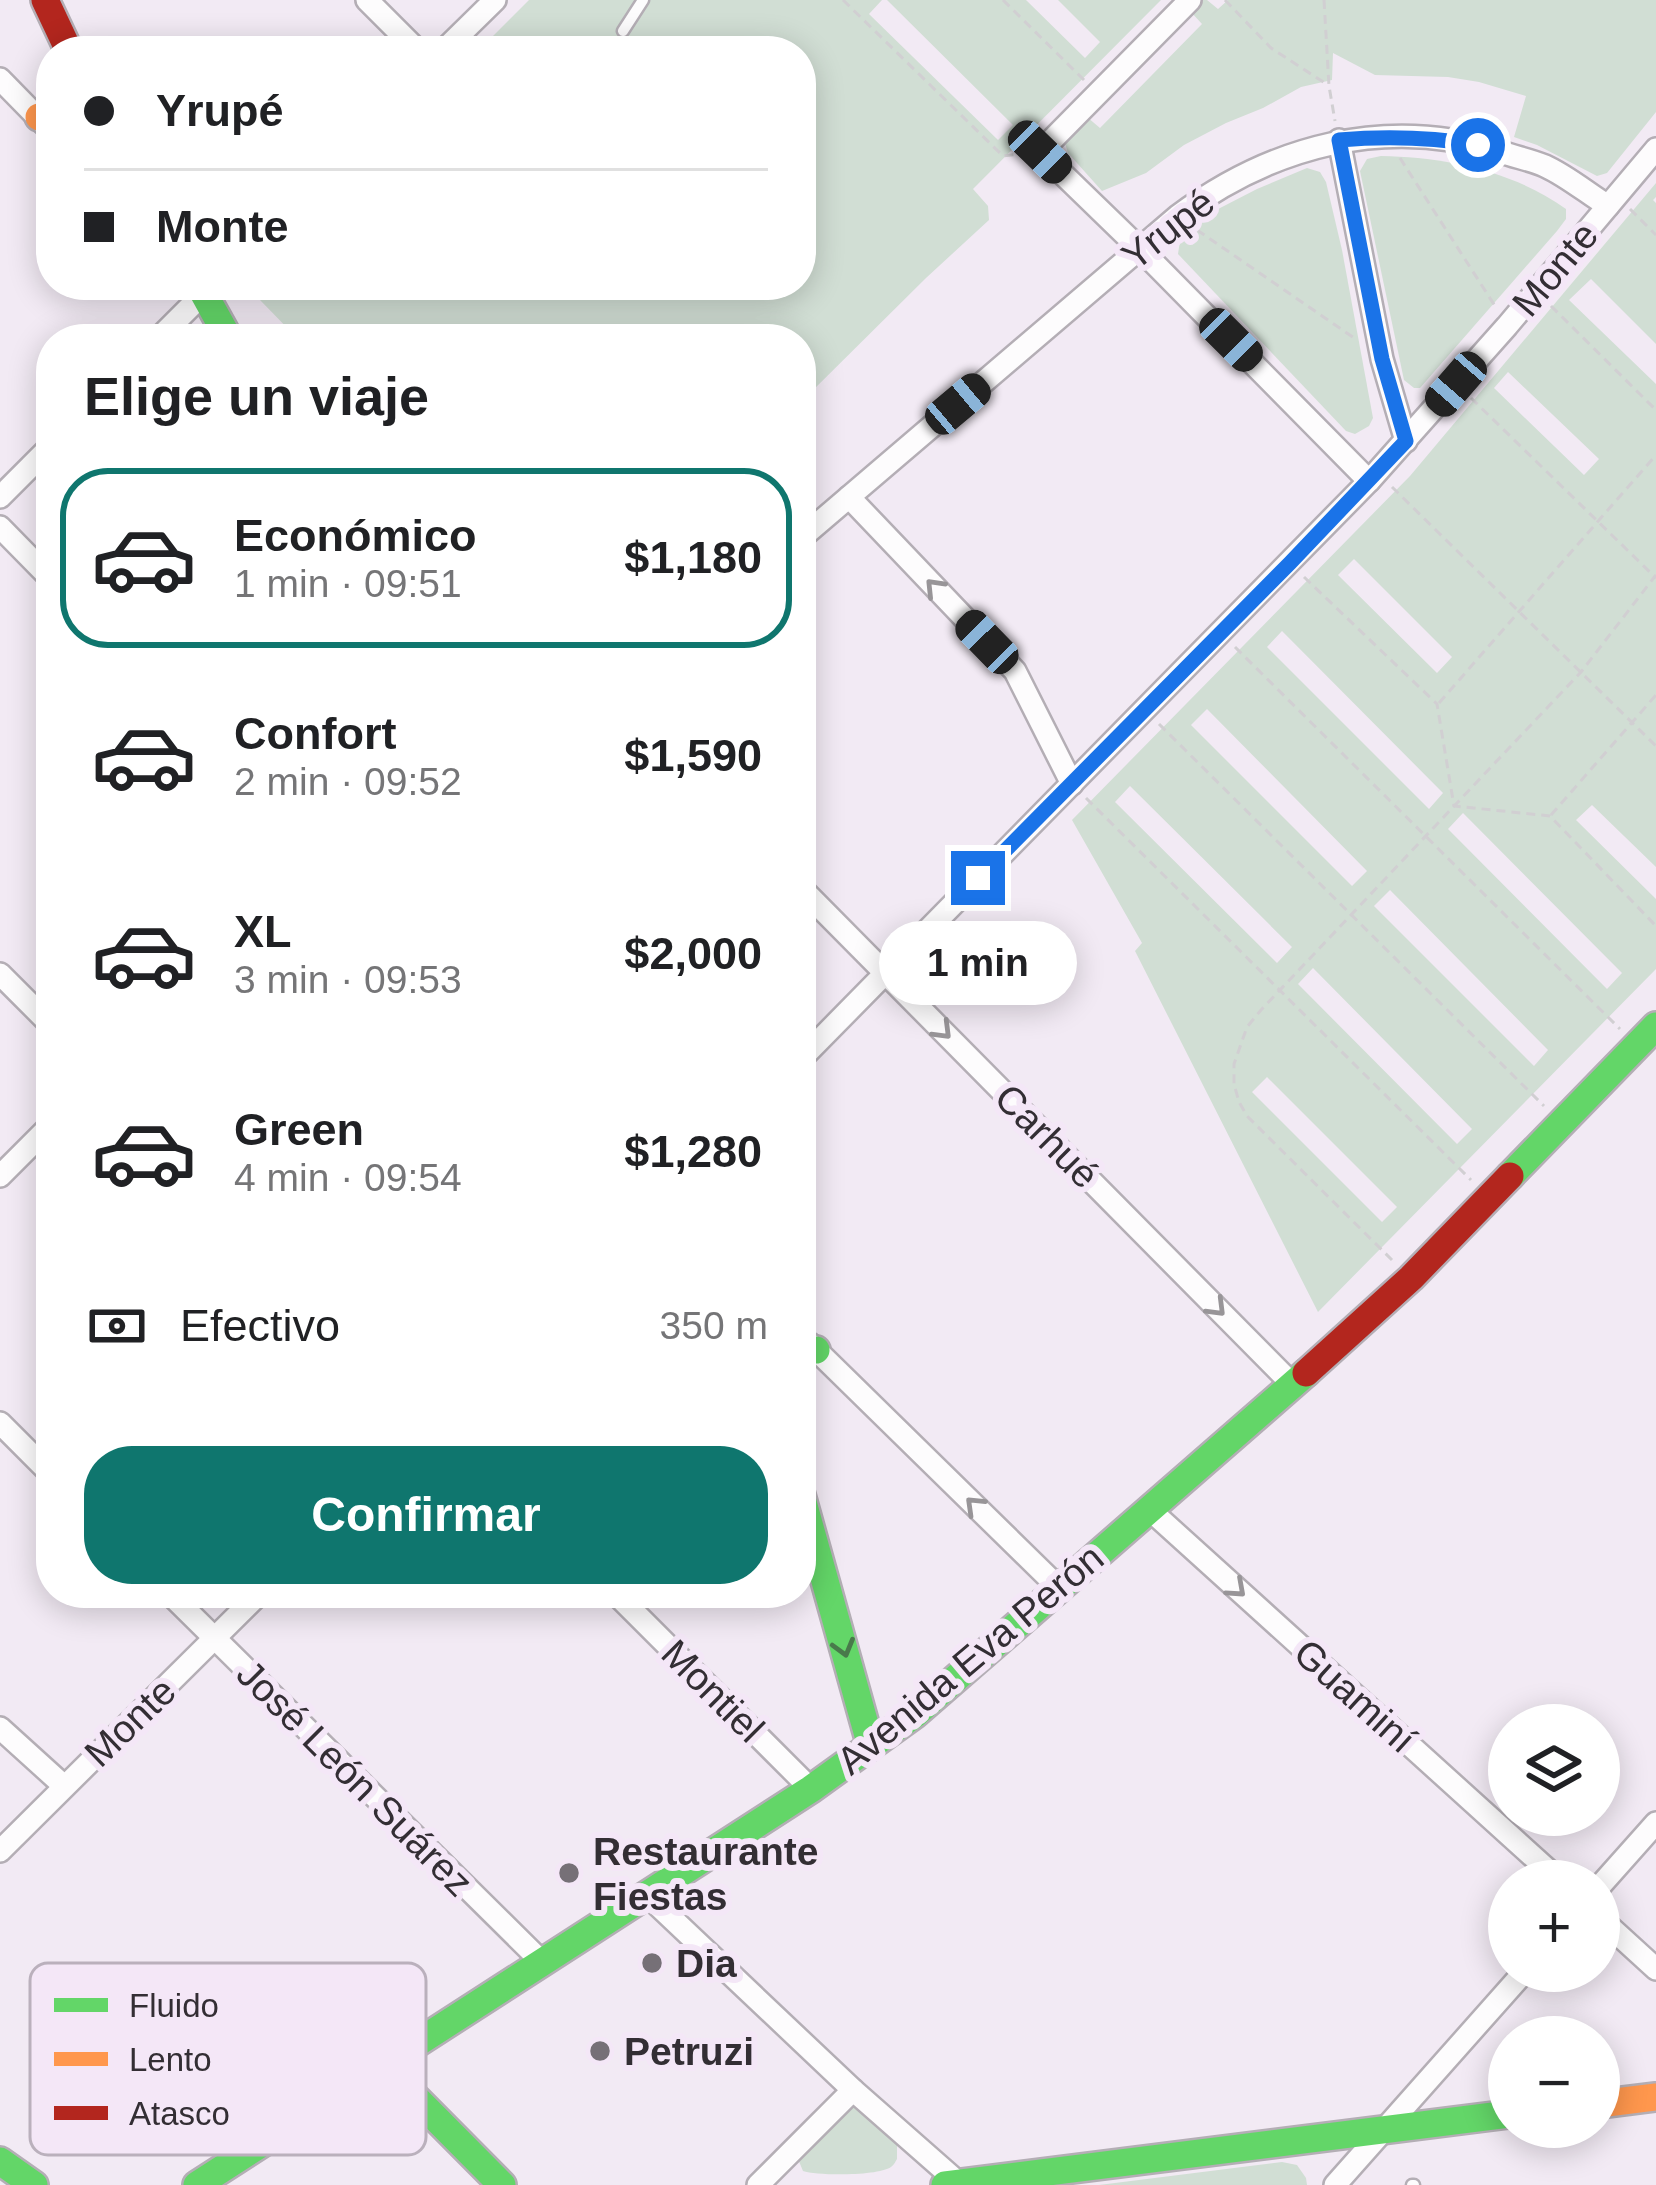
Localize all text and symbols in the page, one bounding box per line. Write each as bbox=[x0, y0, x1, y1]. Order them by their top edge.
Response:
text: Yrupé bbox=[156, 85, 284, 136]
car bbox=[1002, 114, 1078, 190]
route start bbox=[1451, 118, 1505, 172]
street label: Yrupé bbox=[1114, 180, 1222, 278]
text: Monte bbox=[156, 201, 288, 252]
street label: Monte bbox=[1504, 214, 1606, 324]
car bbox=[1193, 302, 1269, 378]
car bbox=[1419, 345, 1493, 423]
text: Elige un viaje bbox=[84, 366, 429, 426]
car bbox=[919, 367, 997, 441]
icon: car bbox=[90, 504, 198, 612]
text: Económico bbox=[234, 510, 477, 561]
text: $1,180 bbox=[624, 532, 762, 583]
text: 1 min · 09:51 bbox=[234, 562, 462, 605]
one-way arrow bbox=[927, 579, 949, 601]
car bbox=[949, 604, 1025, 680]
icon: car bbox=[90, 702, 198, 810]
text: Confort bbox=[234, 708, 396, 759]
text: $1,590 bbox=[624, 730, 762, 781]
text: 2 min · 09:52 bbox=[234, 760, 462, 803]
route end bbox=[951, 851, 1005, 905]
icon: car bbox=[90, 900, 198, 1008]
text: XL bbox=[234, 906, 292, 957]
callout: 1 min bbox=[879, 920, 1077, 1004]
text: $2,000 bbox=[624, 928, 762, 979]
text: 1 min bbox=[927, 941, 1029, 984]
text: 3 min · 09:53 bbox=[234, 958, 462, 1001]
one-way arrow bbox=[928, 1017, 950, 1039]
street label: Carhué bbox=[987, 1076, 1107, 1196]
icon: car bbox=[90, 1098, 198, 1206]
text: Green bbox=[234, 1104, 364, 1155]
text: $1,280 bbox=[624, 1126, 762, 1177]
text: 4 min · 09:54 bbox=[234, 1156, 462, 1199]
icon: cash bbox=[84, 1293, 150, 1359]
one-way arrow bbox=[1203, 1294, 1225, 1316]
text: Efectivo bbox=[180, 1300, 340, 1351]
text: 350 m bbox=[660, 1304, 768, 1347]
button: Confirmar bbox=[84, 1446, 768, 1584]
one-way arrow bbox=[966, 1498, 988, 1520]
street label: Avenida Eva Perón bbox=[829, 1535, 1111, 1783]
one-way arrow bbox=[1223, 1575, 1245, 1596]
street label: Montiel bbox=[653, 1631, 773, 1751]
street label: Guaminí bbox=[1286, 1631, 1424, 1761]
one-way arrow bbox=[829, 1637, 854, 1657]
street label: José León Suárez bbox=[229, 1652, 481, 1904]
street label: Monte bbox=[76, 1669, 184, 1775]
map controls bbox=[1488, 1704, 1620, 2148]
button: layers bbox=[1488, 1704, 1620, 1836]
place label: Restaurante Fiestas bbox=[593, 1830, 818, 1918]
marker: Restaurante Fiestas bbox=[556, 1860, 582, 1886]
button: + bbox=[1488, 1860, 1620, 1992]
place label: Dia bbox=[676, 1942, 737, 1985]
marker: Dia bbox=[639, 1950, 665, 1976]
legend bbox=[30, 1963, 426, 2155]
text: Fluido bbox=[129, 1987, 219, 2024]
button: − bbox=[1488, 2016, 1620, 2148]
place label: Petruzi bbox=[624, 2030, 754, 2073]
marker: Petruzi bbox=[587, 2038, 613, 2064]
text: Lento bbox=[129, 2041, 212, 2078]
text: Atasco bbox=[129, 2095, 230, 2132]

